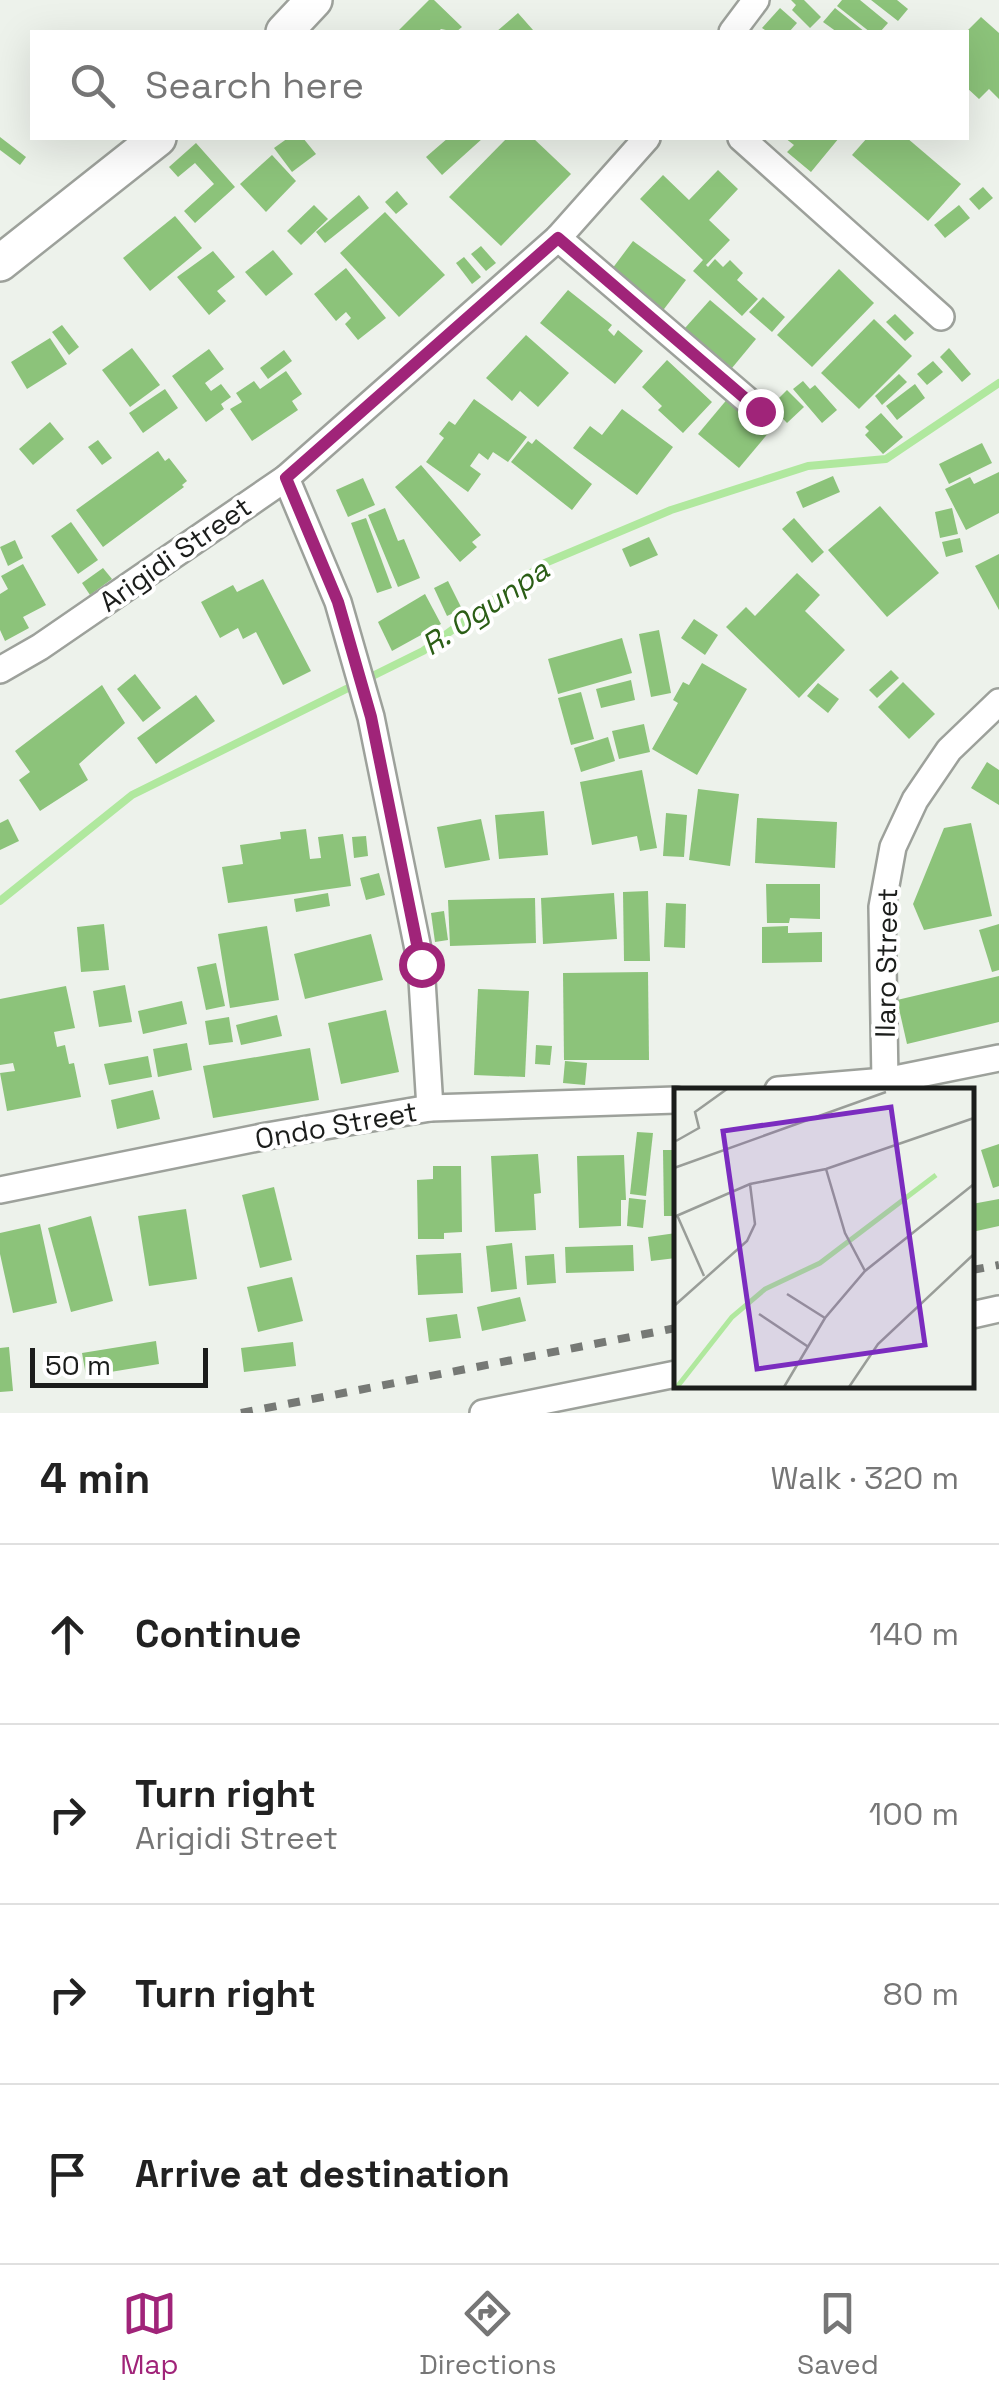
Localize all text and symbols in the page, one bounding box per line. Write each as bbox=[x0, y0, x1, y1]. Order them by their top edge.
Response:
search box bbox=[30, 30, 969, 140]
icon: search bbox=[65, 58, 120, 113]
text: Search here bbox=[145, 61, 364, 109]
route end bbox=[738, 389, 784, 435]
street label: Arigidi Street bbox=[92, 488, 258, 620]
water label: R. Ogunpa bbox=[414, 550, 557, 664]
street label: Ilaro Street bbox=[867, 888, 905, 1038]
route start bbox=[399, 942, 445, 988]
inset map bbox=[674, 1088, 974, 1388]
street label: Ondo Street bbox=[252, 1093, 420, 1157]
scale bar bbox=[30, 1343, 208, 1388]
text: 50 m bbox=[45, 1347, 111, 1383]
text: 4 min bbox=[40, 1452, 150, 1505]
text: Walk · 320 m bbox=[771, 1458, 959, 1498]
icon: ahead bbox=[40, 1607, 95, 1662]
text: Continue bbox=[135, 1610, 301, 1658]
text: 140 m bbox=[869, 1614, 959, 1654]
text: Turn right bbox=[135, 1770, 316, 1818]
icon: right bbox=[40, 1787, 95, 1842]
text: 100 m bbox=[869, 1794, 959, 1834]
text: Arigidi Street bbox=[135, 1818, 338, 1858]
icon: right bbox=[40, 1967, 95, 2022]
text: Turn right bbox=[135, 1970, 316, 2018]
text: 80 m bbox=[883, 1974, 959, 2014]
icon: arrive bbox=[40, 2147, 95, 2202]
text: Arrive at destination bbox=[135, 2150, 510, 2198]
tab: Map bbox=[120, 2286, 179, 2382]
tab: Directions bbox=[419, 2286, 556, 2382]
tab: Saved bbox=[797, 2286, 879, 2382]

